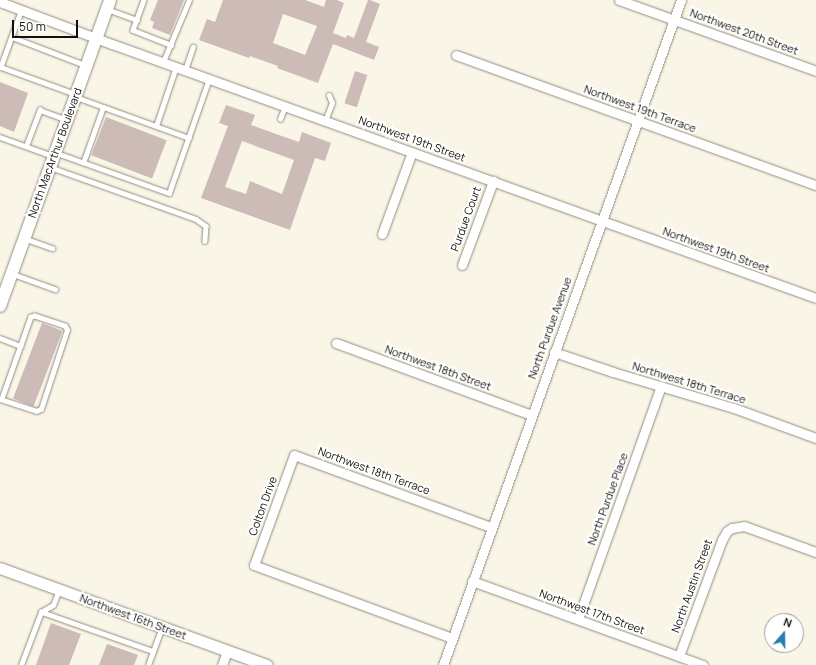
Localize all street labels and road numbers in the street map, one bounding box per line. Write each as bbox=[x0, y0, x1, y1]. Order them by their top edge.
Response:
street label: Northwest 20th Street bbox=[688, 6, 800, 58]
street label: Northwest 19th Terrace bbox=[582, 83, 698, 135]
street label: North MacArthur Boulevard bbox=[25, 86, 85, 220]
street label: Northwest 19th Street bbox=[357, 114, 467, 164]
street label: Purdue Court bbox=[448, 185, 484, 253]
street label: Northwest 19th Street bbox=[661, 225, 771, 275]
street label: North Purdue Avenue bbox=[525, 275, 575, 381]
street label: Northwest 18th Street bbox=[383, 343, 493, 393]
street label: Northwest 18th Terrace bbox=[631, 359, 747, 407]
street label: Northwest 18th Terrace bbox=[316, 445, 432, 497]
street label: North Purdue Place bbox=[585, 451, 631, 547]
street label: Colton Drive bbox=[246, 475, 280, 537]
street label: North Austin Street bbox=[669, 537, 715, 635]
street label: Northwest 17th Street bbox=[537, 587, 647, 637]
street label: Northwest 16th Street bbox=[78, 592, 188, 642]

